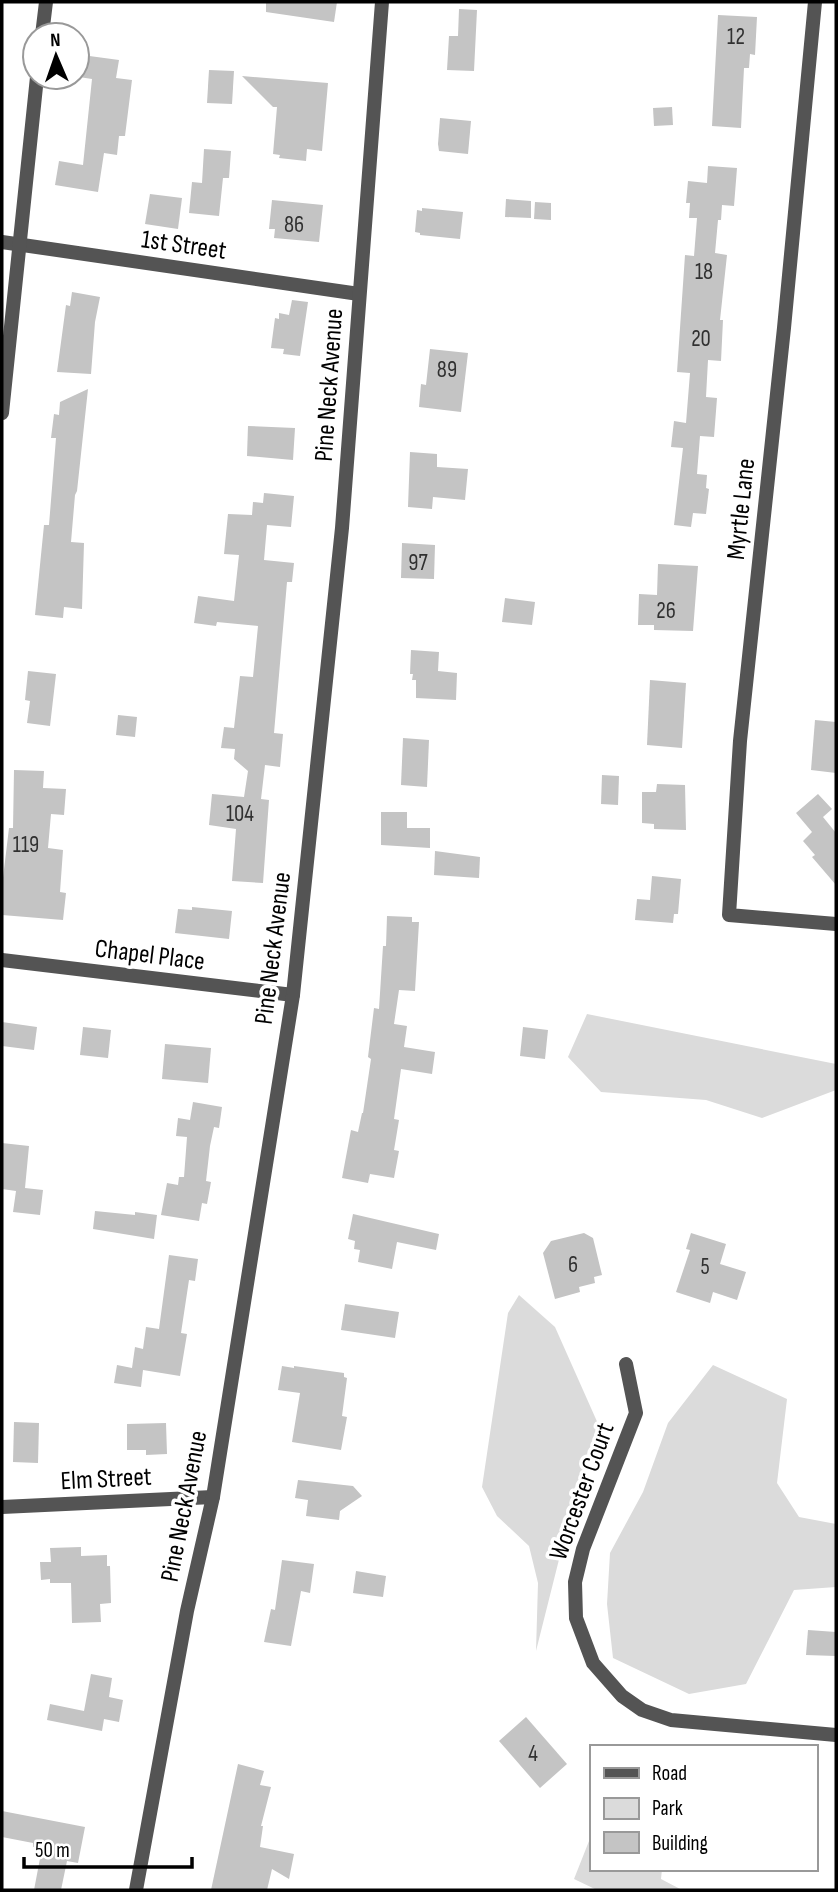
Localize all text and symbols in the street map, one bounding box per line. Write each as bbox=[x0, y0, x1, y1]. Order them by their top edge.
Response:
north arrow bbox=[21, 21, 91, 91]
house number: 12 bbox=[727, 23, 745, 51]
text: N bbox=[50, 29, 61, 52]
house number: 86 bbox=[284, 211, 304, 239]
street label: 1st Street bbox=[139, 224, 228, 267]
house number: 18 bbox=[695, 258, 713, 286]
street label: Pine Neck Avenue bbox=[309, 308, 350, 463]
house number: 20 bbox=[691, 325, 711, 353]
house number: 89 bbox=[437, 356, 457, 384]
street label: Myrtle Lane bbox=[721, 457, 762, 561]
house number: 97 bbox=[408, 549, 428, 577]
house number: 26 bbox=[656, 597, 676, 625]
house number: 104 bbox=[226, 800, 254, 828]
house number: 119 bbox=[13, 831, 39, 859]
street label: Pine Neck Avenue bbox=[249, 870, 298, 1026]
street label: Chapel Place bbox=[93, 933, 207, 978]
house number: 6 bbox=[568, 1251, 578, 1279]
house number: 5 bbox=[700, 1253, 710, 1281]
street label: Worcester Court bbox=[543, 1419, 622, 1564]
street label: Pine Neck Avenue bbox=[155, 1428, 214, 1584]
street label: Elm Street bbox=[60, 1462, 153, 1497]
house number: 4 bbox=[528, 1740, 538, 1768]
legend bbox=[590, 1745, 817, 1871]
text: Road bbox=[652, 1761, 687, 1786]
text: Park bbox=[652, 1796, 683, 1821]
scale bar bbox=[24, 1826, 192, 1870]
text: Building bbox=[652, 1831, 708, 1856]
text: 50 m bbox=[35, 1838, 70, 1863]

